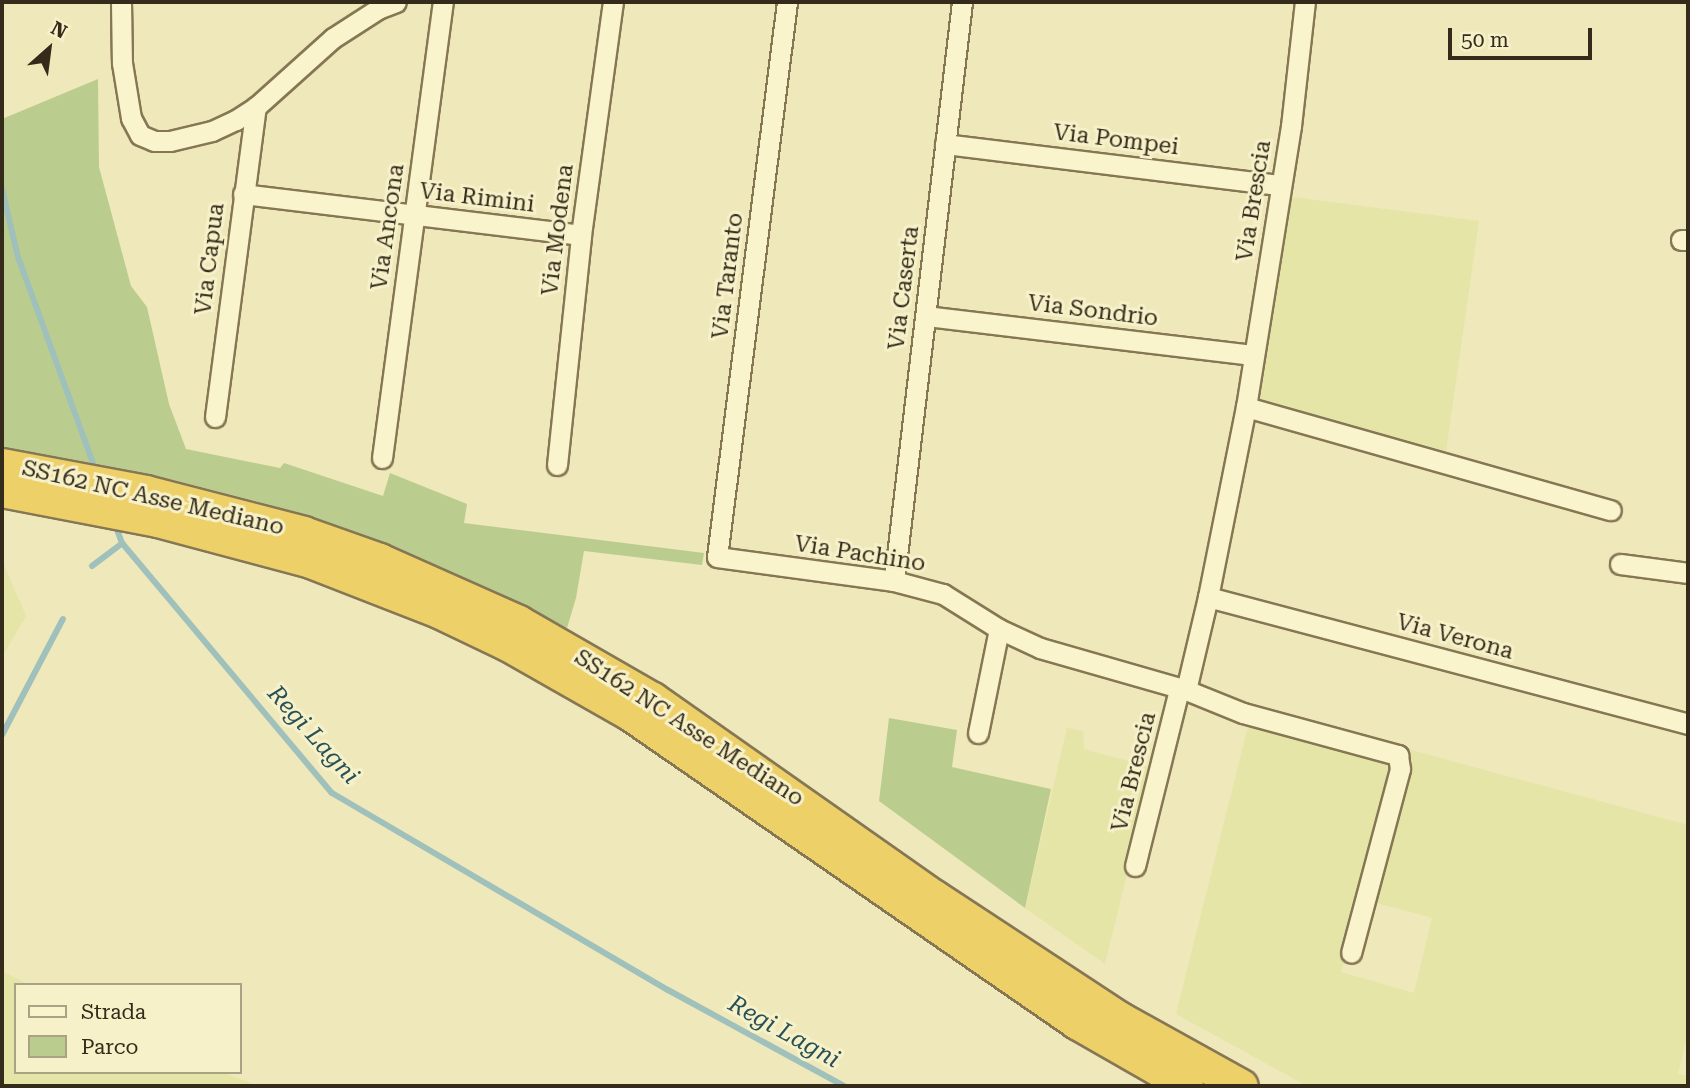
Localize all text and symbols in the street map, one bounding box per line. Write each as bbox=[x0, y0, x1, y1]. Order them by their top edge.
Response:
north arrow bbox=[14, 14, 84, 84]
scale bar bbox=[1452, 14, 1596, 58]
text: N bbox=[47, 16, 71, 44]
text: 50 m bbox=[1461, 28, 1509, 52]
street label: Via Pompei bbox=[1052, 119, 1180, 161]
street label: Via Brescia bbox=[1231, 138, 1277, 264]
street label: Via Ancona bbox=[366, 162, 410, 292]
street label: Via Modena bbox=[536, 163, 580, 297]
street label: Via Rimini bbox=[418, 177, 536, 219]
street label: Via Capua bbox=[189, 201, 231, 317]
street label: Via Taranto bbox=[707, 211, 749, 341]
street label: Via Caserta bbox=[883, 224, 925, 352]
street label: Via Sondrio bbox=[1026, 289, 1160, 333]
street label: SS162 NC Asse Mediano bbox=[19, 454, 287, 542]
street label: Via Pachino bbox=[793, 530, 927, 578]
street label: Via Verona bbox=[1394, 608, 1516, 666]
street label: SS162 NC Asse Mediano bbox=[569, 644, 809, 812]
water label: Regi Lagni bbox=[261, 680, 365, 790]
street label: Via Brescia bbox=[1106, 709, 1162, 835]
legend bbox=[14, 983, 242, 1074]
water label: Regi Lagni bbox=[723, 990, 845, 1074]
text: Strada bbox=[81, 1000, 146, 1024]
text: Parco bbox=[81, 1035, 138, 1059]

